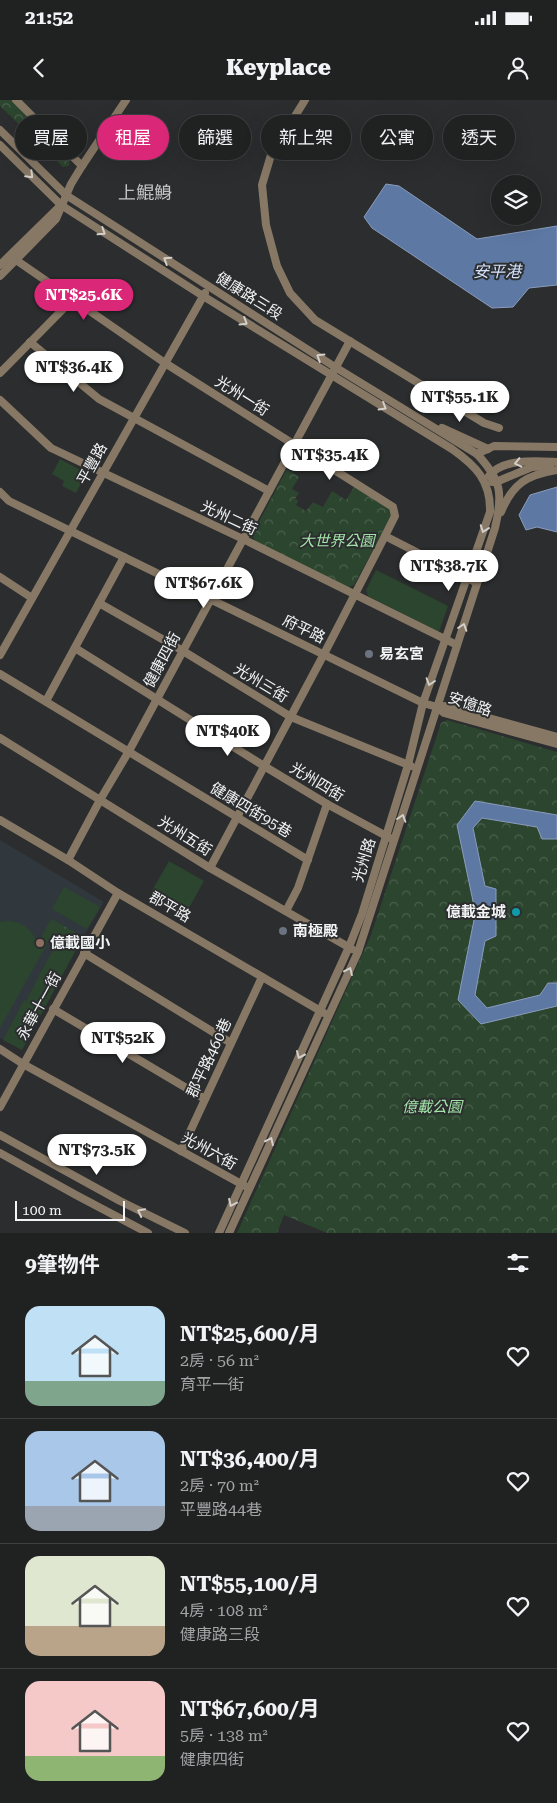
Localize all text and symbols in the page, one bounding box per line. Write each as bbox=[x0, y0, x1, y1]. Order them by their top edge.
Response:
text: 21:52 bbox=[25, 6, 74, 29]
icon: back bbox=[25, 54, 53, 82]
icon: person bbox=[504, 54, 532, 82]
text: Keyplace bbox=[226, 55, 331, 80]
chip: 買屋 bbox=[15, 115, 87, 160]
chip: 租屋 bbox=[97, 115, 169, 160]
chip: 篩選 bbox=[179, 115, 251, 160]
chip: 新上架 bbox=[261, 115, 351, 160]
chip: 公寓 bbox=[361, 115, 433, 160]
chip: 透天 bbox=[443, 115, 515, 160]
one-way arrow bbox=[25, 169, 34, 178]
map controls bbox=[491, 175, 541, 225]
button: layers bbox=[491, 175, 541, 225]
district label: 上鯤鯓 bbox=[118, 182, 172, 203]
one-way arrow bbox=[96, 225, 105, 235]
one-way arrow bbox=[164, 257, 173, 266]
water label: 安平港 bbox=[473, 262, 523, 281]
street label: 健康路三段 bbox=[212, 268, 286, 324]
pin: NT$25.6K bbox=[32, 278, 136, 321]
text: NT$25.6K bbox=[45, 285, 123, 304]
one-way arrow bbox=[239, 316, 248, 325]
pin: NT$36.4K bbox=[22, 350, 126, 393]
one-way arrow bbox=[317, 354, 326, 364]
text: NT$36.4K bbox=[35, 357, 113, 376]
street label: 光州一街 bbox=[212, 372, 272, 420]
pin: NT$55.1K bbox=[408, 380, 512, 423]
text: NT$55.1K bbox=[421, 387, 499, 406]
one-way arrow bbox=[377, 401, 386, 411]
pin: NT$35.4K bbox=[278, 438, 382, 481]
street label: 平豐路 bbox=[73, 440, 111, 488]
text: NT$35.4K bbox=[291, 445, 369, 464]
one-way arrow bbox=[513, 457, 522, 468]
street label: 光州二街 bbox=[198, 497, 260, 539]
one-way arrow bbox=[480, 524, 490, 532]
park label: 大世界公園 bbox=[299, 532, 376, 550]
pin: NT$38.7K bbox=[397, 550, 501, 592]
text: NT$38.7K bbox=[410, 556, 488, 575]
pin: NT$67.6K bbox=[152, 566, 256, 609]
text: NT$67.6K bbox=[165, 573, 243, 592]
street label: 府平路 bbox=[280, 611, 328, 647]
one-way arrow bbox=[457, 624, 467, 632]
street label: 健康四街 bbox=[140, 629, 184, 691]
place label: 易玄宮 bbox=[379, 645, 424, 663]
marker: 易玄宮 bbox=[363, 648, 375, 660]
street label: 光州三街 bbox=[231, 660, 291, 706]
one-way arrow bbox=[426, 677, 436, 686]
street label: 安億路 bbox=[446, 688, 494, 720]
pin: NT$40K bbox=[187, 714, 269, 757]
text: NT$40K bbox=[196, 721, 260, 740]
street label: 光州四街 bbox=[287, 759, 347, 805]
street label: 健康四街95巷 bbox=[207, 779, 295, 841]
street label: 光州五街 bbox=[155, 812, 215, 860]
one-way arrow bbox=[396, 814, 406, 822]
street label: 光州路 bbox=[349, 836, 379, 884]
street label: 郡平路 bbox=[146, 888, 194, 926]
place label: 億載金城 bbox=[446, 903, 506, 921]
marker: 億載金城 bbox=[510, 906, 522, 918]
place label: 南極殿 bbox=[293, 922, 338, 940]
marker: 南極殿 bbox=[277, 925, 289, 937]
place label: 億載國小 bbox=[50, 934, 111, 952]
marker: 億載國小 bbox=[34, 937, 46, 949]
one-way arrow bbox=[343, 967, 353, 976]
street label: 永華十一街 bbox=[13, 969, 65, 1043]
street label: 郡平路460巷 bbox=[183, 1016, 235, 1100]
pin: NT$52K bbox=[82, 1022, 164, 1064]
text: NT$52K bbox=[91, 1028, 155, 1047]
one-way arrow bbox=[295, 1050, 306, 1059]
park label: 億載公園 bbox=[402, 1098, 464, 1116]
street label: 光州六街 bbox=[178, 1129, 240, 1173]
pin: NT$73.5K bbox=[45, 1134, 149, 1176]
one-way arrow bbox=[264, 1137, 275, 1146]
text: NT$73.5K bbox=[58, 1140, 136, 1159]
scale bar bbox=[15, 1198, 125, 1221]
one-way arrow bbox=[228, 1198, 239, 1207]
text: 100 m bbox=[22, 1202, 62, 1218]
one-way arrow bbox=[137, 1208, 146, 1218]
icon: filters bbox=[504, 1249, 532, 1277]
text: 9筆物件 bbox=[25, 1253, 100, 1277]
text: NT$25,600/月 bbox=[180, 1322, 319, 1346]
icon: home bbox=[65, 1326, 125, 1386]
icon: heart bbox=[504, 1342, 532, 1370]
text: 2房 · 56 m² bbox=[180, 1351, 259, 1370]
text: 育平一街 bbox=[180, 1375, 244, 1394]
text: NT$36,400/月 bbox=[180, 1447, 319, 1471]
icon: home bbox=[65, 1451, 125, 1511]
icon: heart bbox=[504, 1467, 532, 1495]
text: 2房 · 70 m² bbox=[180, 1476, 259, 1495]
text: 平豐路44巷 bbox=[180, 1500, 262, 1519]
text: NT$55,100/月 bbox=[180, 1572, 319, 1596]
icon: home bbox=[65, 1576, 125, 1636]
icon: heart bbox=[504, 1592, 532, 1620]
text: 4房 · 108 m² bbox=[180, 1601, 268, 1620]
text: 健康路三段 bbox=[180, 1625, 260, 1644]
text: NT$67,600/月 bbox=[180, 1697, 319, 1721]
icon: home bbox=[65, 1701, 125, 1761]
icon: heart bbox=[504, 1717, 532, 1745]
text: 5房 · 138 m² bbox=[180, 1726, 268, 1745]
text: 健康四街 bbox=[180, 1750, 244, 1769]

